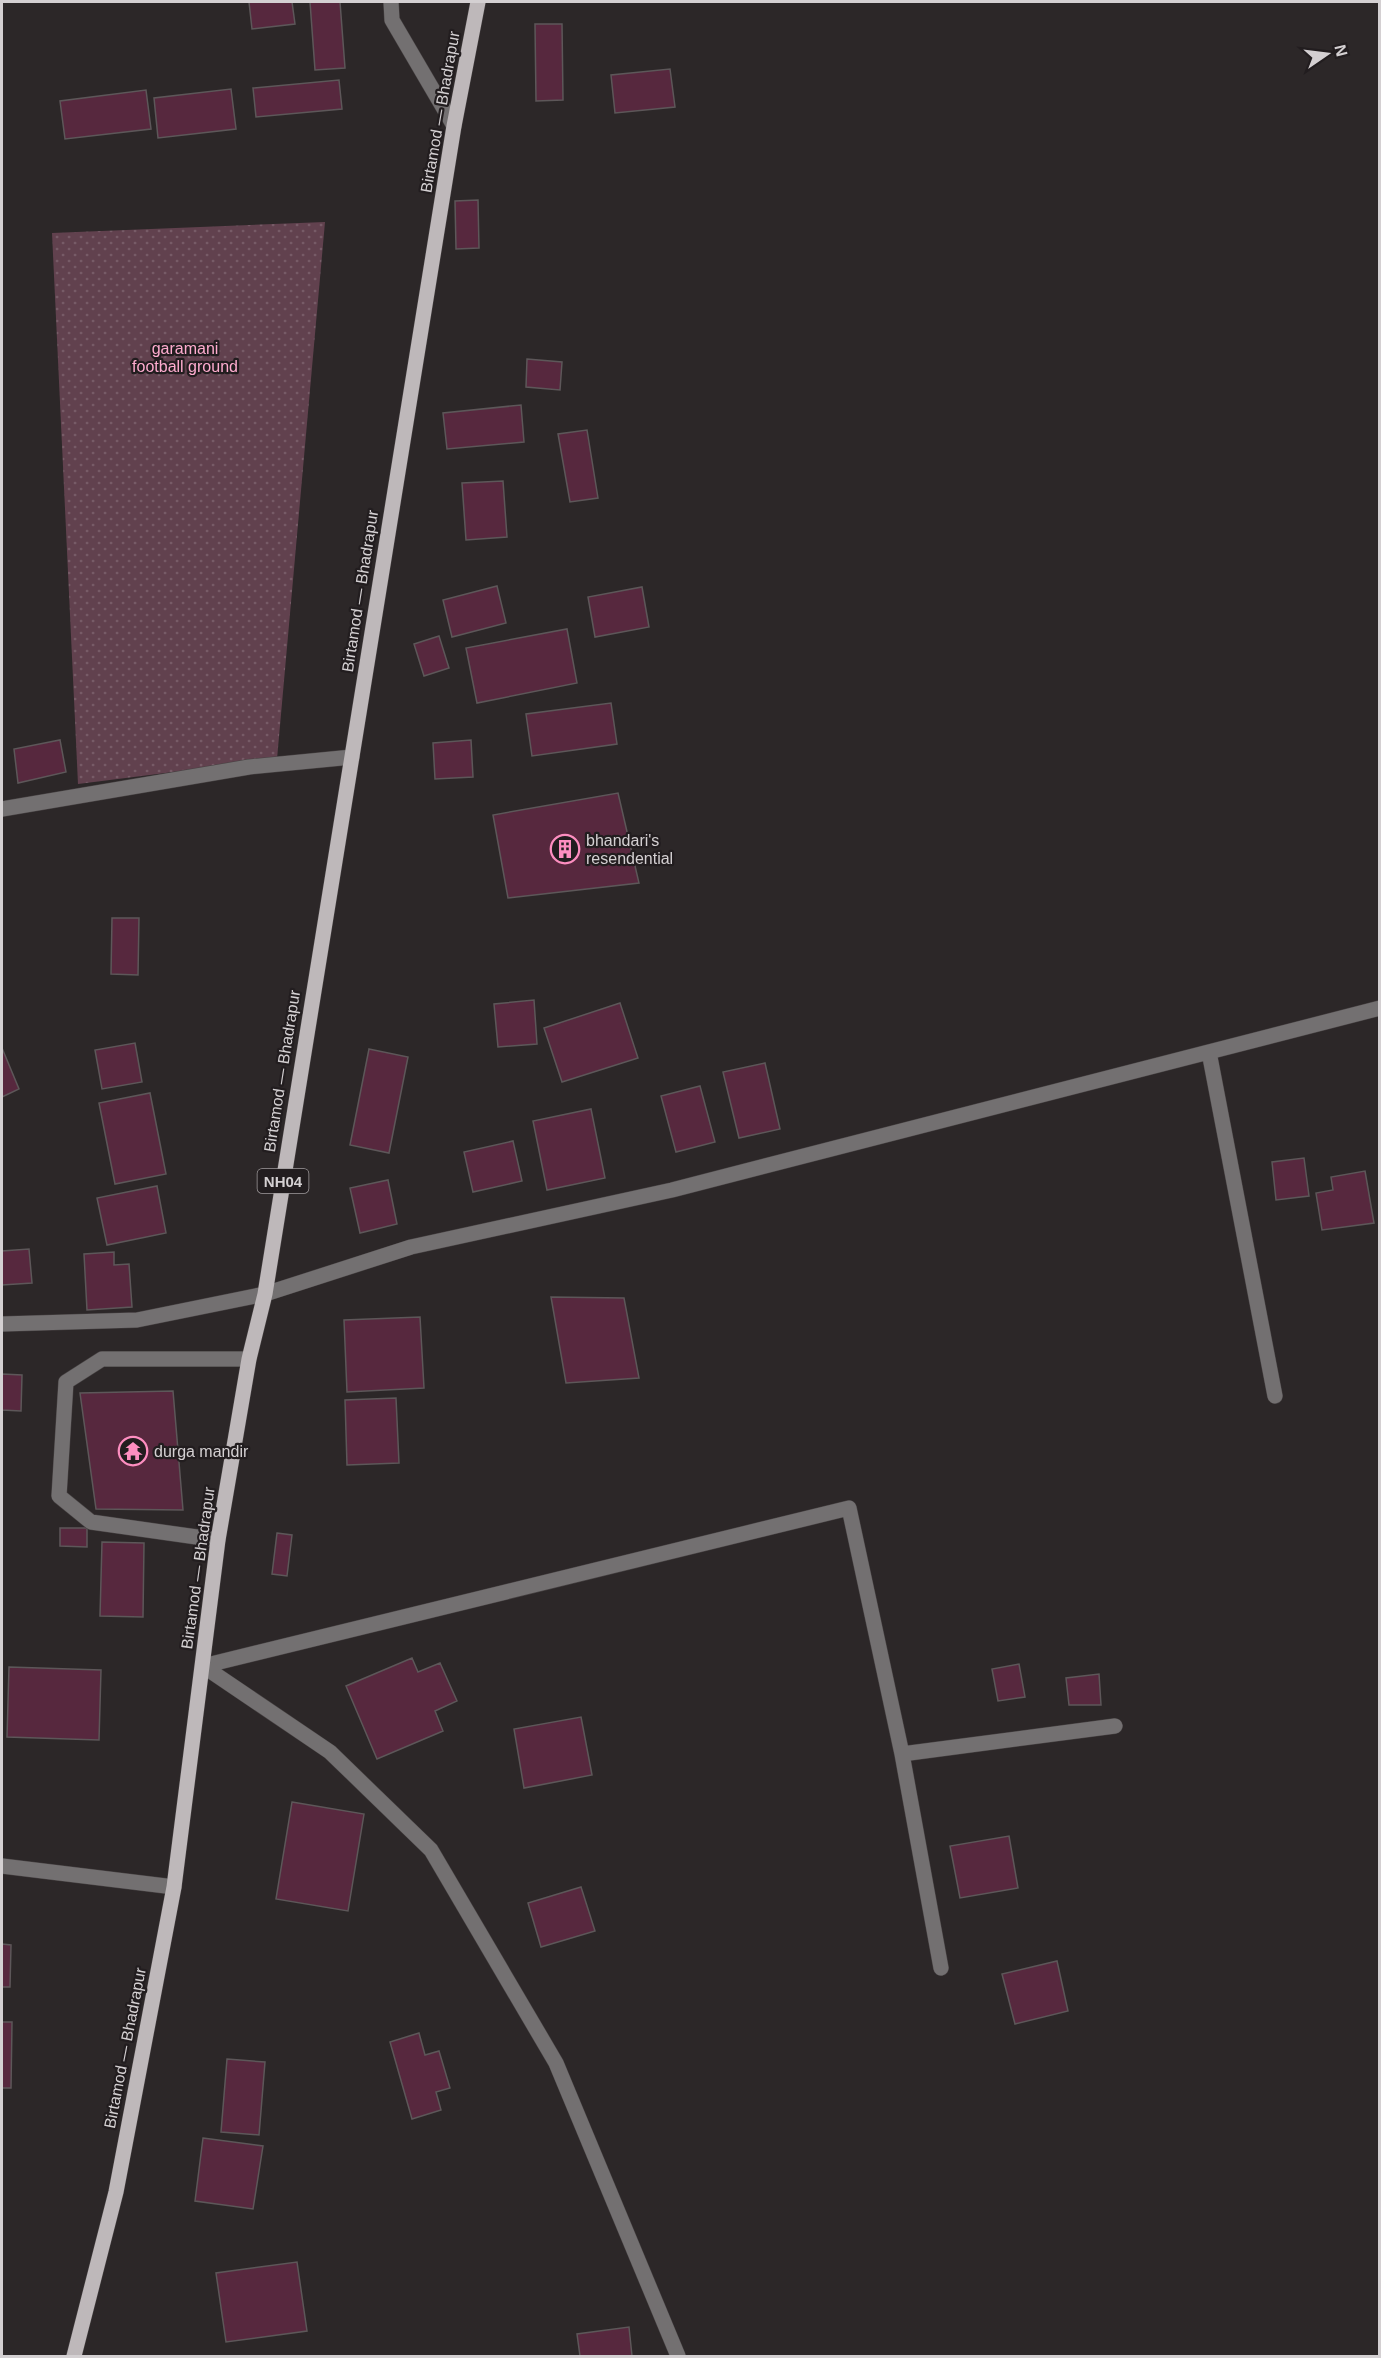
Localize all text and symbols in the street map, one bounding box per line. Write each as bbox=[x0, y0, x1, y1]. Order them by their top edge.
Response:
north arrow bbox=[1297, 24, 1357, 84]
street label: Birtamod — Bhadrapur bbox=[417, 29, 463, 194]
text: N bbox=[1331, 43, 1351, 58]
park label: garamani football ground bbox=[132, 340, 238, 375]
street label: Birtamod — Bhadrapur bbox=[339, 508, 381, 673]
place label: bhandari's resendential bbox=[586, 832, 673, 867]
building icon: bhandari's resendential bbox=[549, 833, 581, 865]
street label: Birtamod — Bhadrapur bbox=[261, 988, 303, 1153]
road number: NH04 bbox=[258, 1169, 308, 1193]
temple icon: durga mandir bbox=[117, 1435, 149, 1467]
place label: durga mandir bbox=[154, 1443, 249, 1460]
street label: Birtamod — Bhadrapur bbox=[178, 1485, 218, 1650]
street label: Birtamod — Bhadrapur bbox=[101, 1965, 149, 2130]

